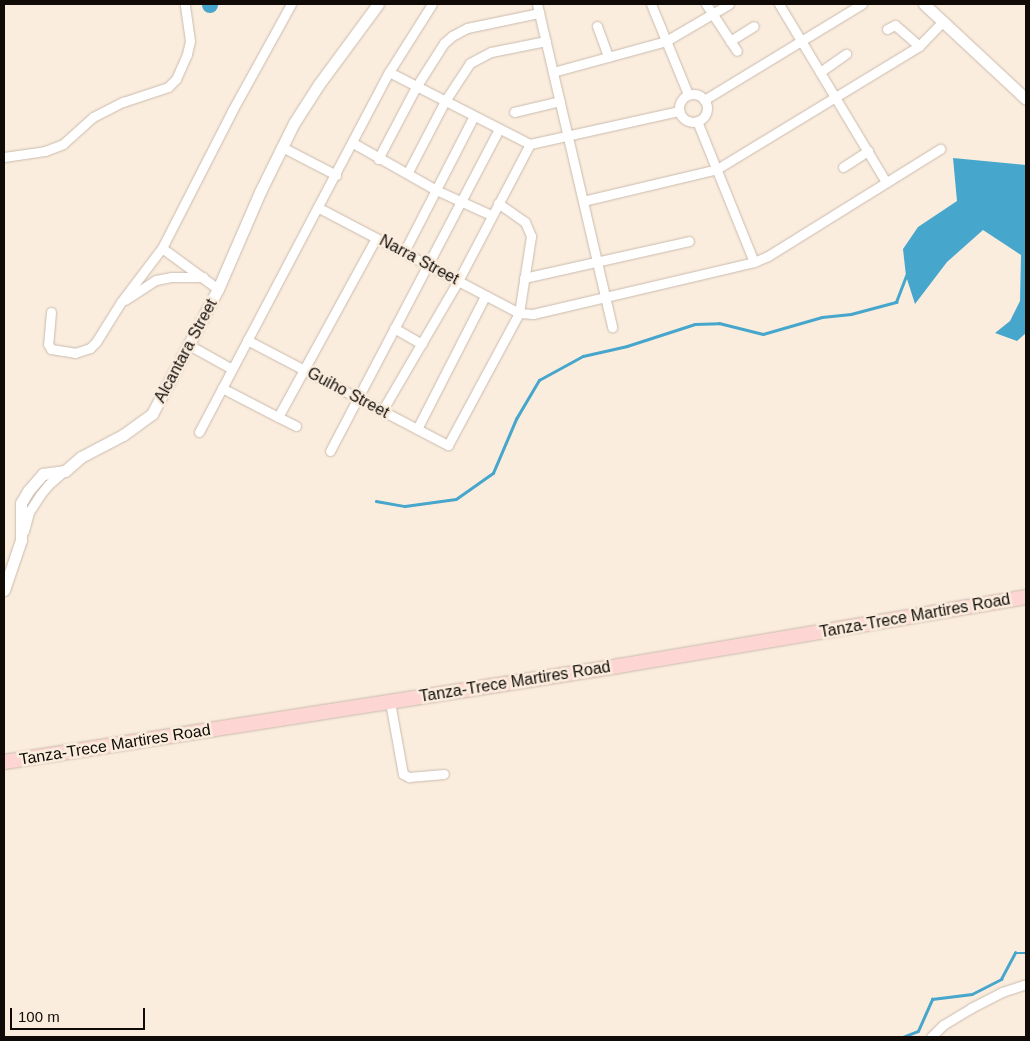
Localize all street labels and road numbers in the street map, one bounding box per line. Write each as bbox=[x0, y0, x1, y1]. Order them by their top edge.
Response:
street label: Narra Street bbox=[376, 231, 462, 289]
street label: Alcantara Street bbox=[151, 296, 221, 406]
street label: Guiho Street bbox=[304, 363, 392, 423]
street label: Tanza-Trece Martires Road bbox=[818, 590, 1012, 642]
street label: Tanza-Trece Martires Road bbox=[418, 657, 612, 707]
street label: Tanza-Trece Martires Road bbox=[18, 720, 212, 770]

